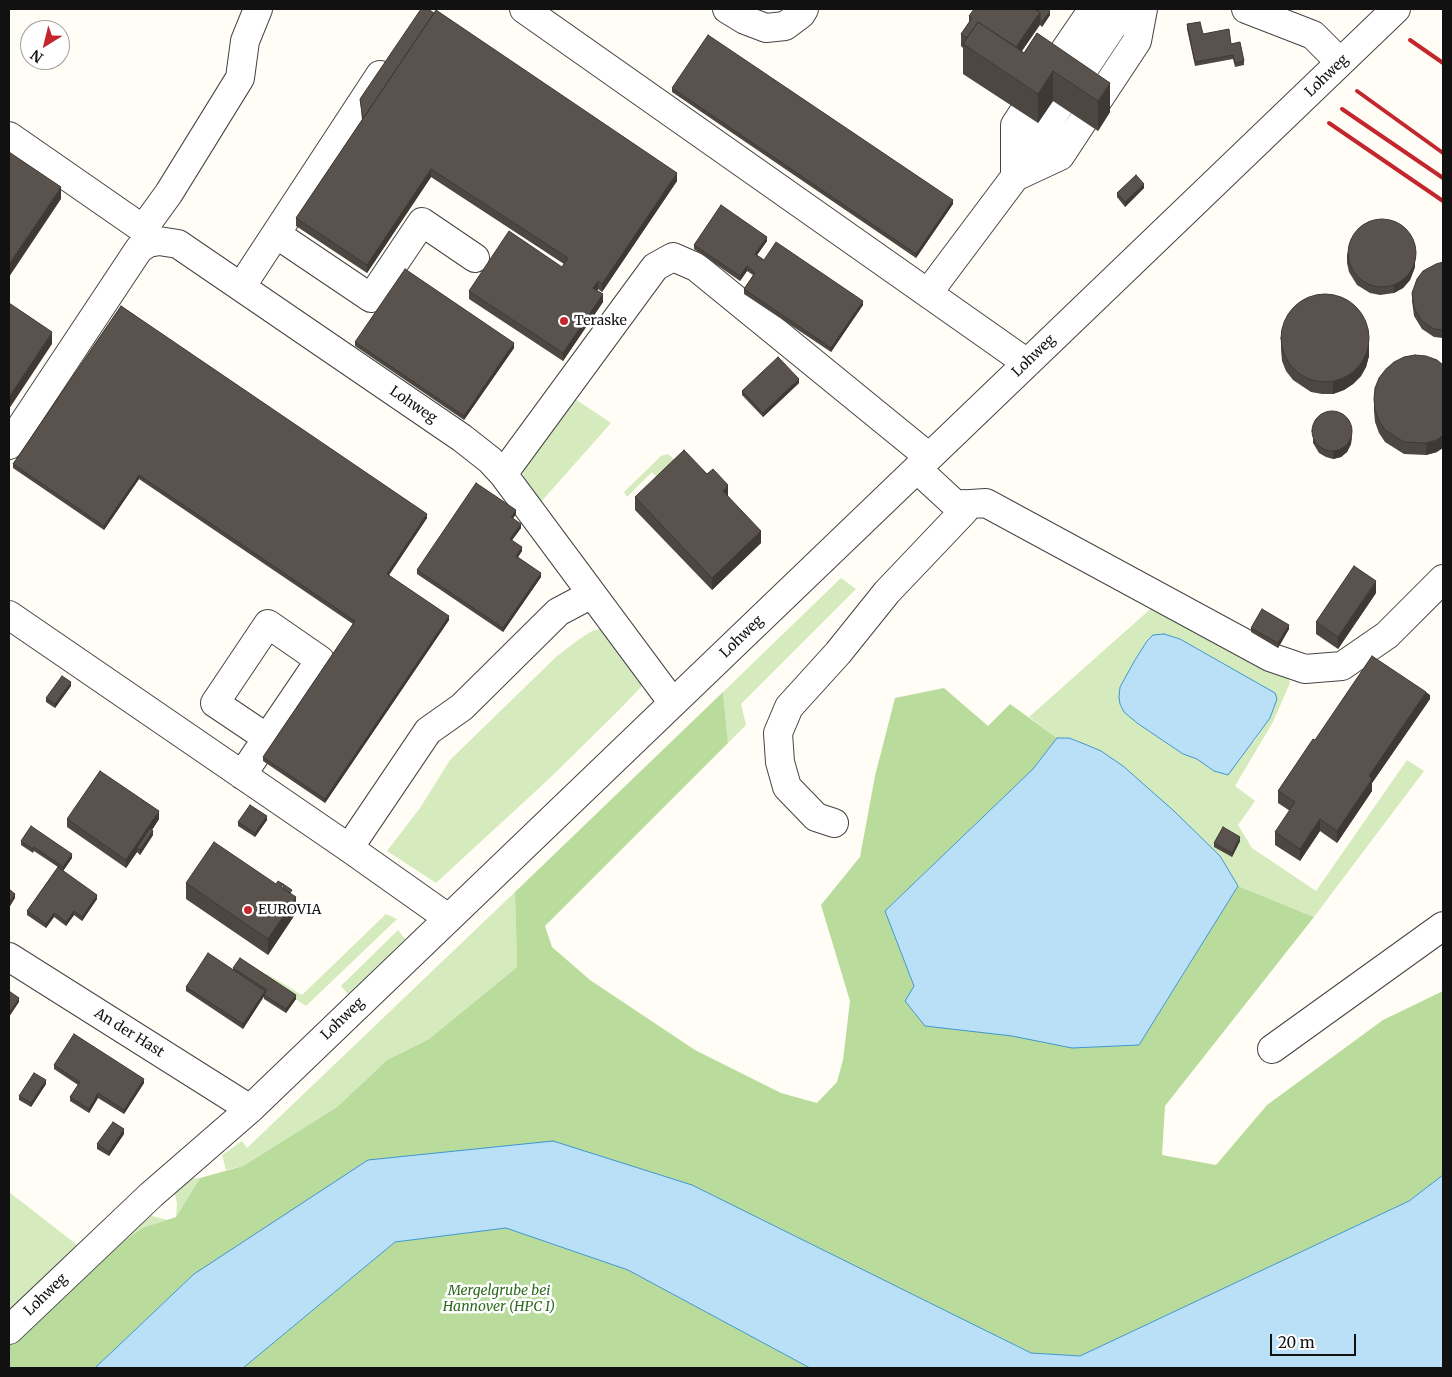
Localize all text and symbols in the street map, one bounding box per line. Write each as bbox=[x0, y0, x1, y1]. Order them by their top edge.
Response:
north arrow bbox=[20, 20, 70, 70]
text: N bbox=[27, 46, 47, 67]
street label: Lohweg bbox=[1302, 51, 1352, 101]
place label: Teraske bbox=[574, 313, 627, 329]
marker: Teraske bbox=[558, 315, 570, 327]
street label: Lohweg bbox=[1009, 331, 1059, 381]
street label: Lohweg bbox=[386, 383, 440, 427]
street label: Lohweg bbox=[717, 612, 767, 662]
place label: EUROVIA bbox=[258, 902, 321, 918]
marker: EUROVIA bbox=[242, 904, 254, 916]
street label: Lohweg bbox=[318, 994, 368, 1044]
street label: An der Hast bbox=[91, 1005, 167, 1061]
street label: Lohweg bbox=[21, 1270, 71, 1320]
park label: Mergelgrube bei Hannover (HPC I) bbox=[443, 1283, 555, 1315]
scale bar bbox=[1272, 1324, 1358, 1356]
text: 20 m bbox=[1278, 1333, 1315, 1352]

